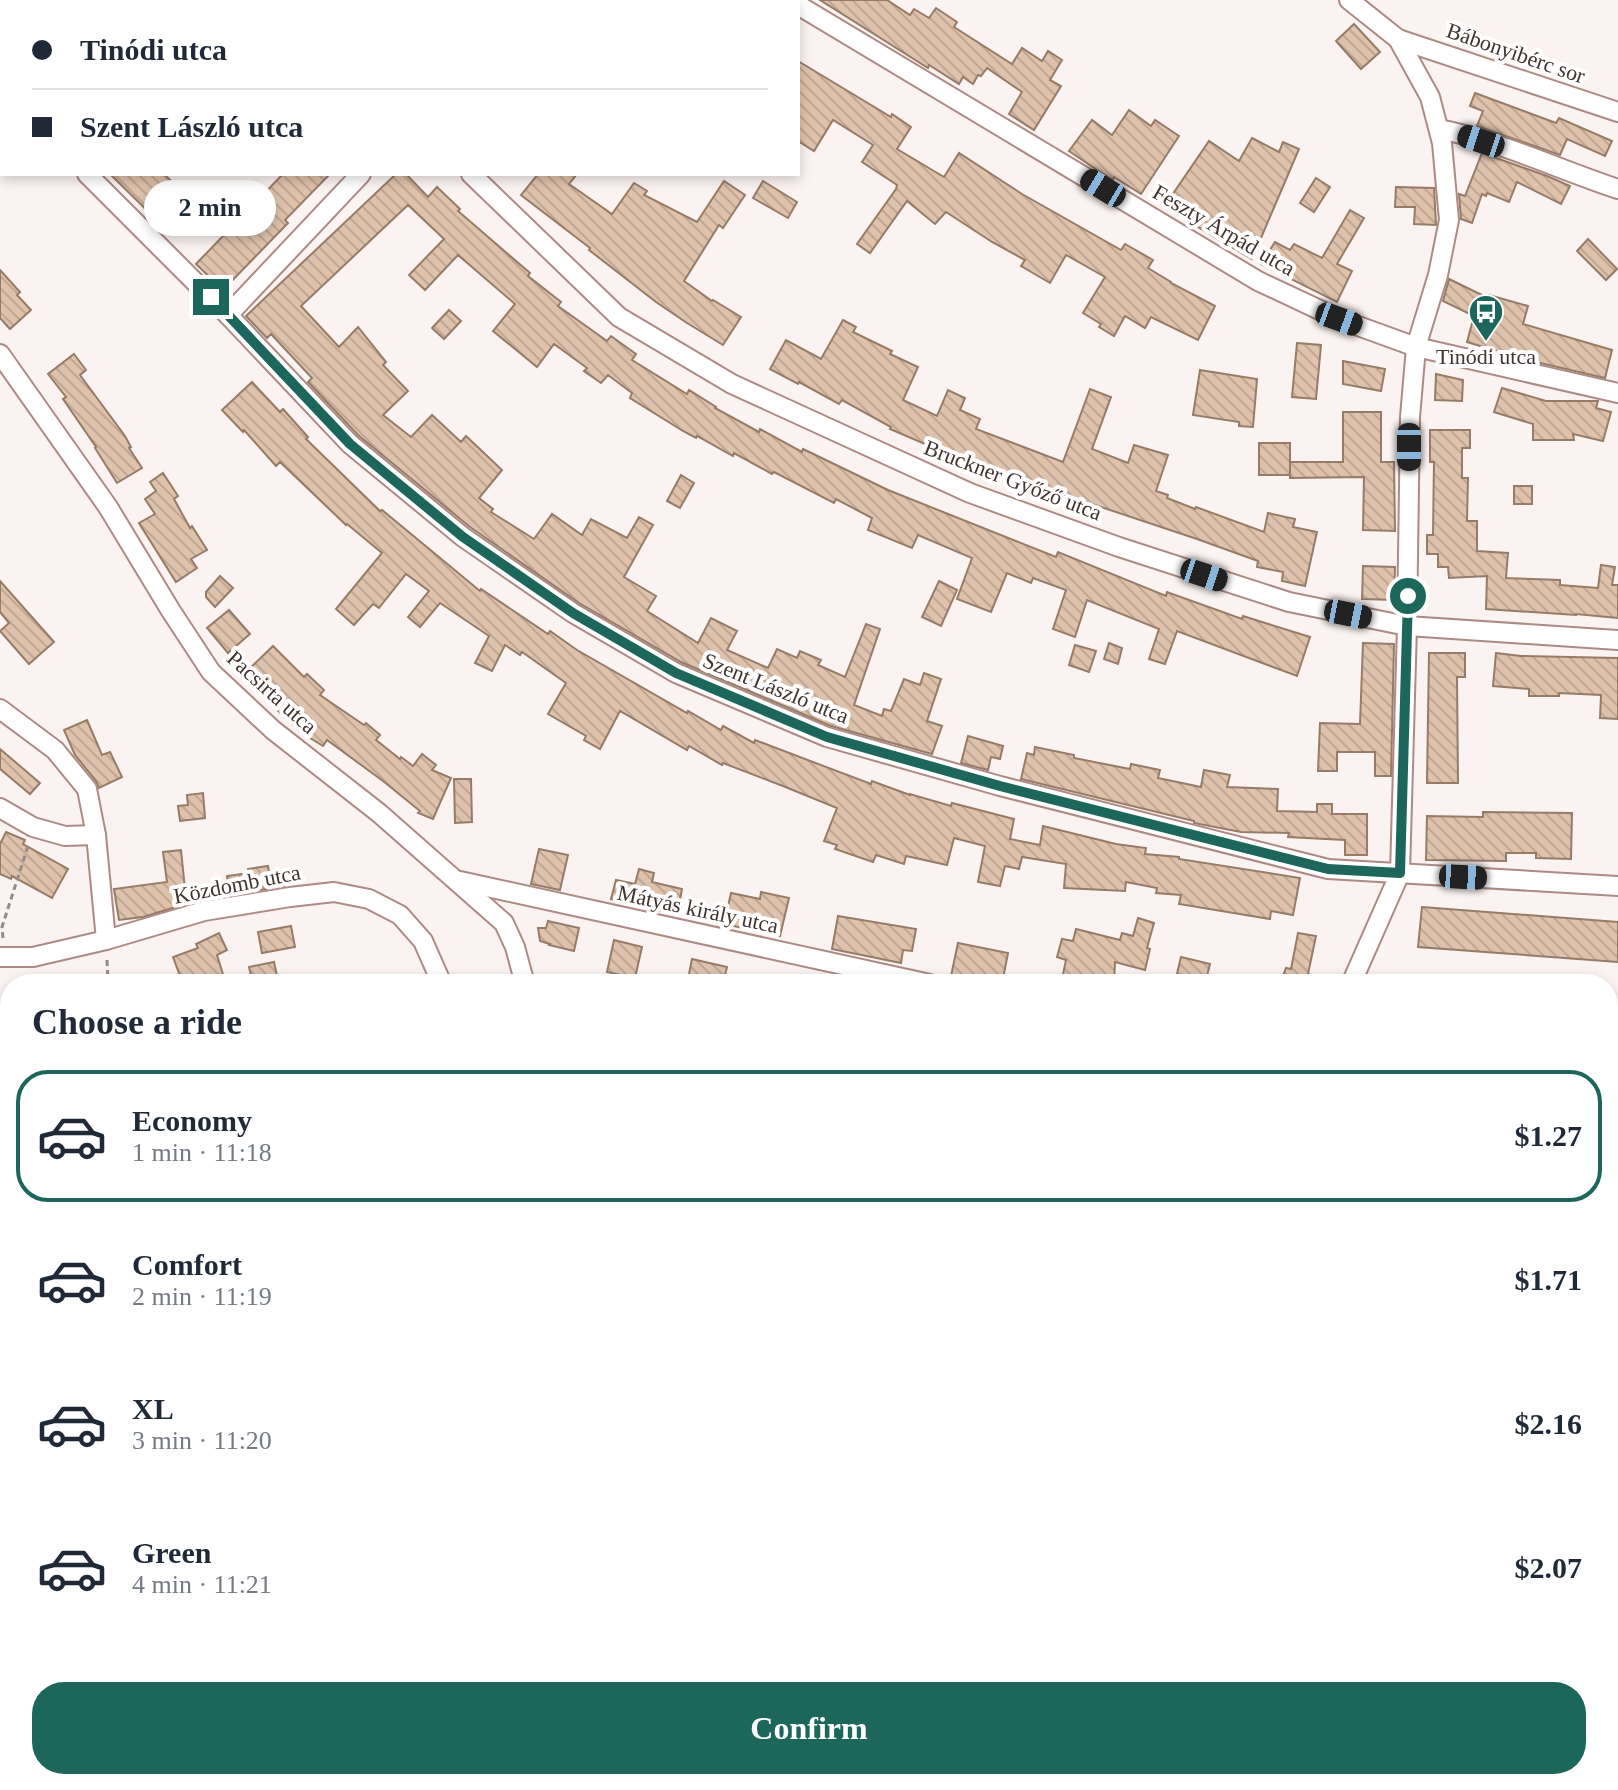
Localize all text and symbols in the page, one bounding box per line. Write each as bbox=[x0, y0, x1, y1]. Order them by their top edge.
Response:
street label: Bábonyibérc sor bbox=[1443, 18, 1589, 89]
text: Tinódi utca bbox=[80, 33, 227, 66]
text: Szent László utca bbox=[80, 110, 303, 143]
car bbox=[1454, 122, 1508, 160]
car bbox=[1076, 165, 1130, 211]
street label: Feszty Árpád utca bbox=[1148, 179, 1300, 281]
callout: 2 min bbox=[145, 181, 277, 237]
text: 2 min bbox=[179, 193, 241, 222]
route end bbox=[193, 279, 229, 315]
bus stop icon: Tinódi utca bbox=[1467, 293, 1505, 343]
car bbox=[1312, 300, 1366, 338]
place label: Tinódi utca bbox=[1436, 344, 1536, 369]
car bbox=[1397, 423, 1421, 471]
street label: Bruckner Győző utca bbox=[921, 435, 1106, 525]
car bbox=[1177, 556, 1231, 594]
route start bbox=[1390, 578, 1426, 614]
car bbox=[1322, 598, 1374, 630]
street label: Pacsirta utca bbox=[222, 645, 322, 739]
street label: Szent László utca bbox=[699, 647, 853, 729]
street label: Közdomb utca bbox=[171, 859, 303, 909]
car bbox=[1438, 864, 1488, 890]
street label: Mátyás király utca bbox=[615, 880, 781, 938]
text: Choose a ride bbox=[32, 1002, 242, 1042]
icon: car bbox=[36, 1100, 108, 1172]
text: Economy bbox=[132, 1104, 252, 1137]
text: $1.27 bbox=[1515, 1119, 1582, 1152]
text: 1 min · 11:18 bbox=[132, 1138, 272, 1167]
icon: car bbox=[36, 1244, 108, 1316]
text: Comfort bbox=[132, 1248, 242, 1281]
text: $1.71 bbox=[1515, 1263, 1582, 1296]
text: 2 min · 11:19 bbox=[132, 1282, 272, 1311]
icon: car bbox=[36, 1388, 108, 1460]
text: XL bbox=[132, 1392, 174, 1425]
text: $2.16 bbox=[1515, 1407, 1582, 1440]
text: 3 min · 11:20 bbox=[132, 1426, 272, 1455]
icon: car bbox=[36, 1532, 108, 1604]
text: Green bbox=[132, 1536, 211, 1569]
text: $2.07 bbox=[1515, 1551, 1582, 1584]
text: 4 min · 11:21 bbox=[132, 1570, 272, 1599]
button: Confirm bbox=[32, 1682, 1586, 1774]

